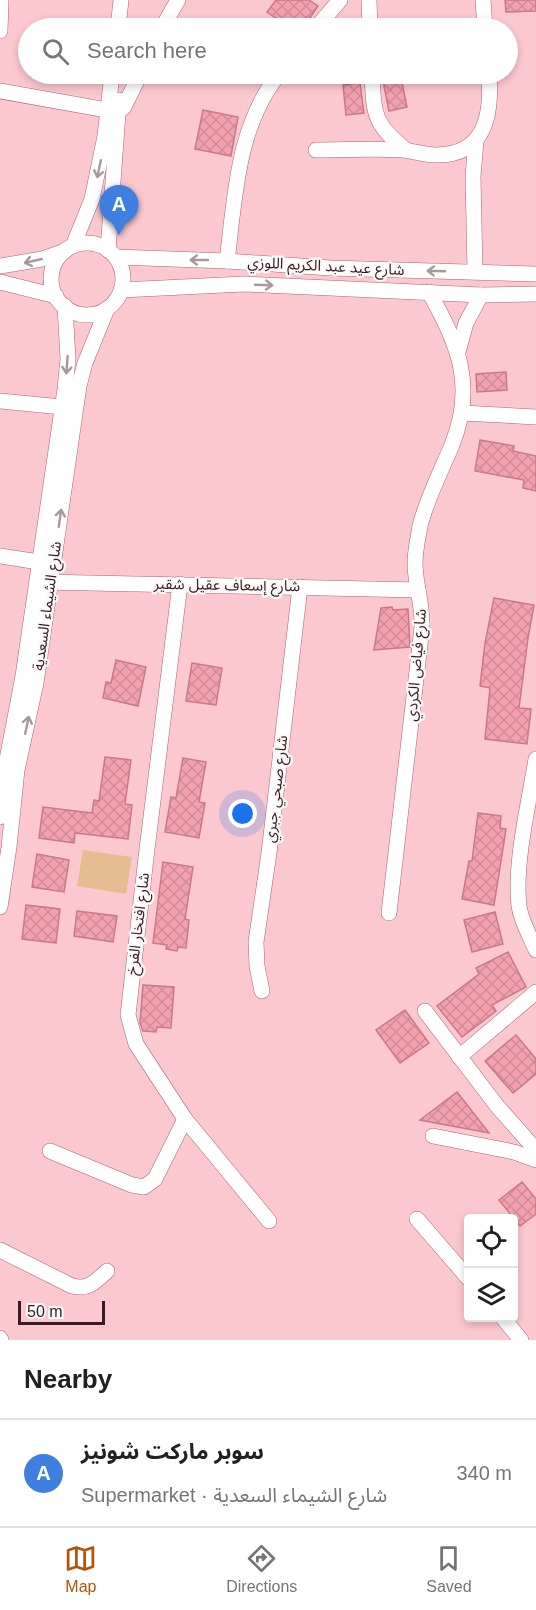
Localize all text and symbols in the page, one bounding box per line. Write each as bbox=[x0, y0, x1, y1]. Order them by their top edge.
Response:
search box bbox=[18, 18, 518, 84]
icon: search bbox=[39, 35, 72, 68]
text: Search here bbox=[87, 38, 207, 63]
one-way arrow bbox=[92, 159, 104, 178]
pin: A bbox=[100, 186, 138, 235]
street label: شارع عيد عبد الكريم اللوزي bbox=[247, 253, 405, 282]
one-way arrow bbox=[189, 255, 209, 266]
one-way arrow bbox=[24, 256, 43, 267]
one-way arrow bbox=[426, 265, 446, 277]
one-way arrow bbox=[253, 280, 273, 291]
one-way arrow bbox=[61, 354, 72, 374]
one-way arrow bbox=[55, 508, 66, 528]
street label: شارع الشيماء السعدية bbox=[29, 540, 68, 672]
street label: شارع إسعاف عقيل شقير bbox=[153, 575, 300, 598]
street label: شارع فياض الكردي bbox=[402, 608, 433, 722]
one-way arrow bbox=[22, 715, 33, 735]
street label: شارع صبحي جبري bbox=[260, 734, 295, 844]
your location bbox=[228, 799, 257, 828]
street label: شارع افتخار الفرخ bbox=[123, 871, 156, 977]
map controls bbox=[464, 1214, 518, 1322]
button: locate bbox=[464, 1214, 518, 1268]
button: layers bbox=[464, 1268, 518, 1322]
scale bar bbox=[18, 1298, 105, 1326]
text: 50 m bbox=[27, 1303, 63, 1320]
text: Nearby bbox=[24, 1364, 112, 1394]
text: سوبر ماركت شونيز bbox=[81, 1439, 264, 1464]
text: A bbox=[36, 1462, 51, 1484]
text: 340 m bbox=[456, 1462, 512, 1484]
text: Supermarket · شارع الشيماء السعدية bbox=[81, 1484, 387, 1506]
tab: Map bbox=[64, 1542, 97, 1596]
tab: Directions bbox=[226, 1542, 297, 1596]
tab: Saved bbox=[426, 1542, 472, 1596]

